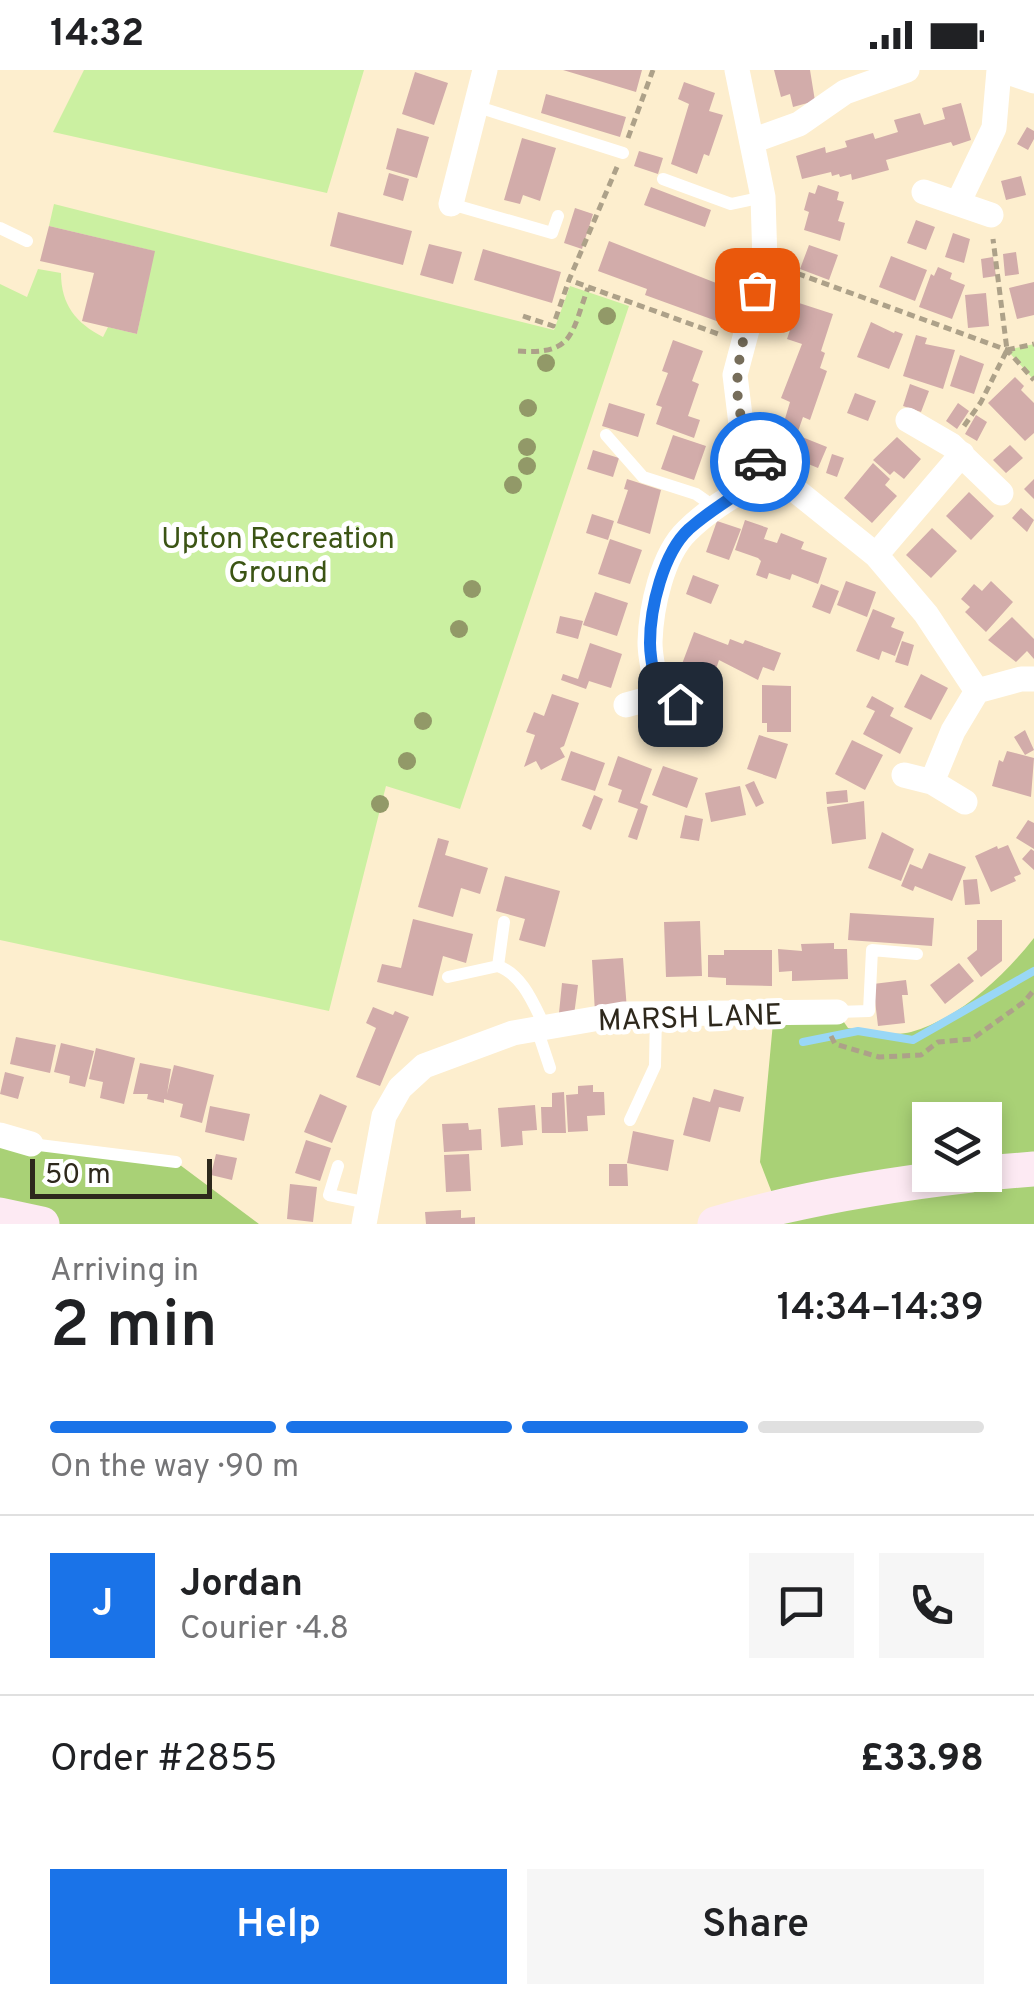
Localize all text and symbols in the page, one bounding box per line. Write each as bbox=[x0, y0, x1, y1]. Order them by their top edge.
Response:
text: 14:32 bbox=[50, 11, 144, 60]
pin bbox=[715, 248, 800, 333]
icon: bag bbox=[730, 263, 785, 318]
courier bbox=[710, 412, 810, 512]
icon: car bbox=[733, 435, 788, 490]
park label: Upton Recreation Ground bbox=[161, 522, 395, 593]
pin bbox=[638, 662, 723, 747]
icon: home bbox=[653, 677, 708, 732]
street label: MARSH LANE bbox=[597, 998, 783, 1041]
map controls bbox=[912, 1102, 1002, 1192]
button: layers bbox=[912, 1102, 1002, 1192]
scale bar bbox=[30, 1154, 212, 1198]
text: 50 m bbox=[45, 1158, 111, 1194]
text: Arriving in bbox=[50, 1252, 199, 1292]
text: 14:34–14:39 bbox=[777, 1285, 984, 1334]
text: 2 min bbox=[50, 1288, 218, 1370]
text: On the way · 90 m bbox=[50, 1448, 299, 1488]
button: chat bbox=[749, 1553, 854, 1658]
button: phone bbox=[879, 1553, 984, 1658]
text: Jordan bbox=[180, 1561, 303, 1610]
text: J bbox=[92, 1581, 113, 1630]
text: Courier · 4.8 bbox=[180, 1610, 349, 1650]
text: Order #2855 bbox=[50, 1736, 277, 1785]
text: £33.98 bbox=[860, 1736, 984, 1785]
button: Help bbox=[50, 1869, 507, 1984]
button: Share bbox=[527, 1869, 984, 1984]

